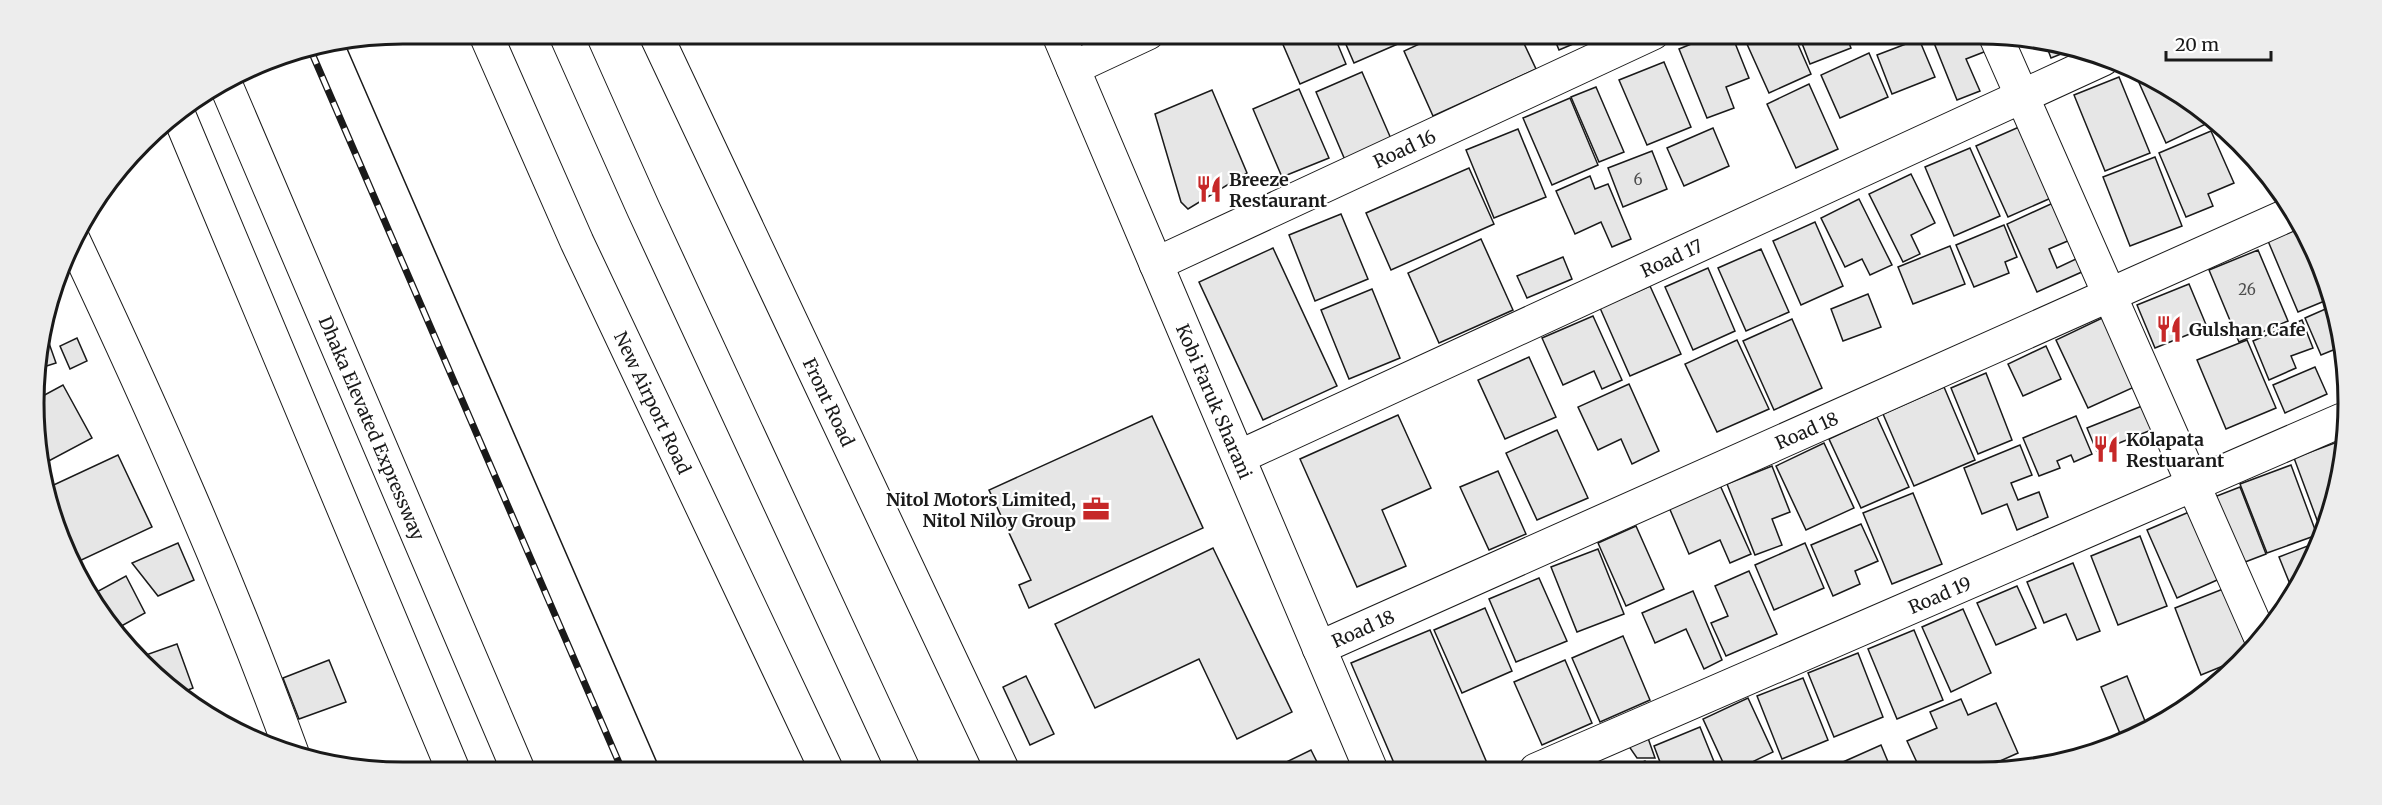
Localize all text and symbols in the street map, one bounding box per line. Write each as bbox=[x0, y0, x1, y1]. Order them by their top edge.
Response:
scale bar bbox=[2166, 24, 2271, 62]
text: 20 m bbox=[2175, 33, 2219, 56]
street label: Road 16 bbox=[1370, 124, 1440, 173]
place label: Breeze Restaurant bbox=[1229, 168, 1328, 212]
house number: 6 bbox=[1633, 170, 1643, 189]
restaurant icon: Breeze Restaurant bbox=[1194, 174, 1224, 204]
street label: Road 17 bbox=[1637, 234, 1706, 282]
house number: 26 bbox=[2238, 280, 2256, 299]
street label: Dhaka Elevated Expressway bbox=[314, 312, 430, 544]
restaurant icon: Gulshan Cafe bbox=[2154, 314, 2184, 344]
place label: Gulshan Cafe bbox=[2189, 318, 2306, 341]
street label: Kobi Faruk Sharani bbox=[1171, 320, 1258, 482]
street label: New Airport Road bbox=[609, 328, 696, 478]
street label: Front Road bbox=[798, 354, 860, 450]
street label: Road 18 bbox=[1772, 406, 1842, 454]
place label: Kolapata Restuarant bbox=[2126, 428, 2225, 472]
restaurant icon: Kolapata Restuarant bbox=[2091, 434, 2121, 464]
place label: Nitol Motors Limited, Nitol Niloy Group bbox=[886, 488, 1076, 532]
office icon: Nitol Motors Limited, Nitol Niloy Group bbox=[1081, 494, 1111, 524]
street label: Road 19 bbox=[1905, 571, 1975, 618]
street label: Road 18 bbox=[1328, 604, 1398, 652]

